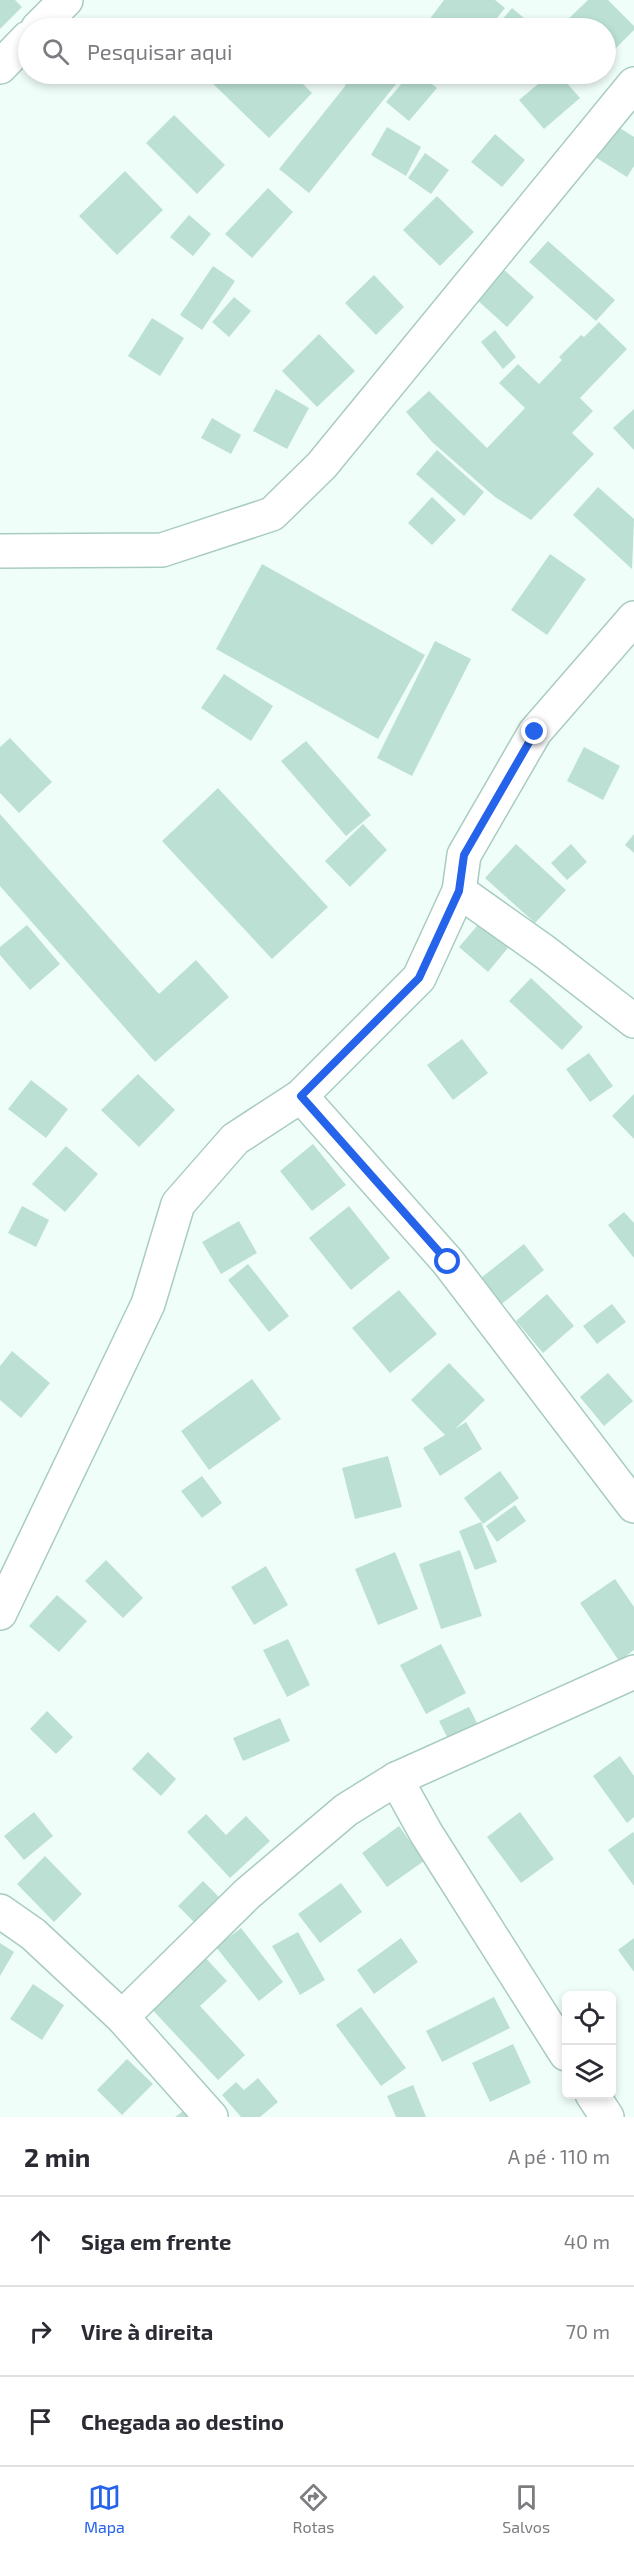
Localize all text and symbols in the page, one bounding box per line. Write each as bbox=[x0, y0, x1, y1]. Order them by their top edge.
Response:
search box bbox=[18, 18, 616, 84]
icon: search bbox=[39, 35, 72, 68]
text: Pesquisar aqui bbox=[87, 38, 233, 64]
route end bbox=[521, 718, 547, 744]
route start bbox=[434, 1248, 460, 1274]
map controls bbox=[562, 1991, 616, 2099]
button: locate bbox=[562, 1991, 616, 2045]
button: layers bbox=[562, 2045, 616, 2099]
text: 2 min bbox=[24, 2141, 90, 2172]
text: A pé · 110 m bbox=[508, 2144, 610, 2168]
icon: ahead bbox=[24, 2225, 57, 2258]
text: Siga em frente bbox=[81, 2228, 231, 2254]
text: 40 m bbox=[564, 2229, 610, 2253]
icon: right bbox=[24, 2315, 57, 2348]
text: Vire à direita bbox=[81, 2318, 213, 2344]
text: 70 m bbox=[566, 2319, 610, 2343]
icon: arrive bbox=[24, 2405, 57, 2438]
text: Chegada ao destino bbox=[81, 2408, 284, 2434]
tab: Mapa bbox=[84, 2481, 125, 2536]
tab: Rotas bbox=[293, 2481, 335, 2536]
tab: Salvos bbox=[502, 2481, 550, 2536]

